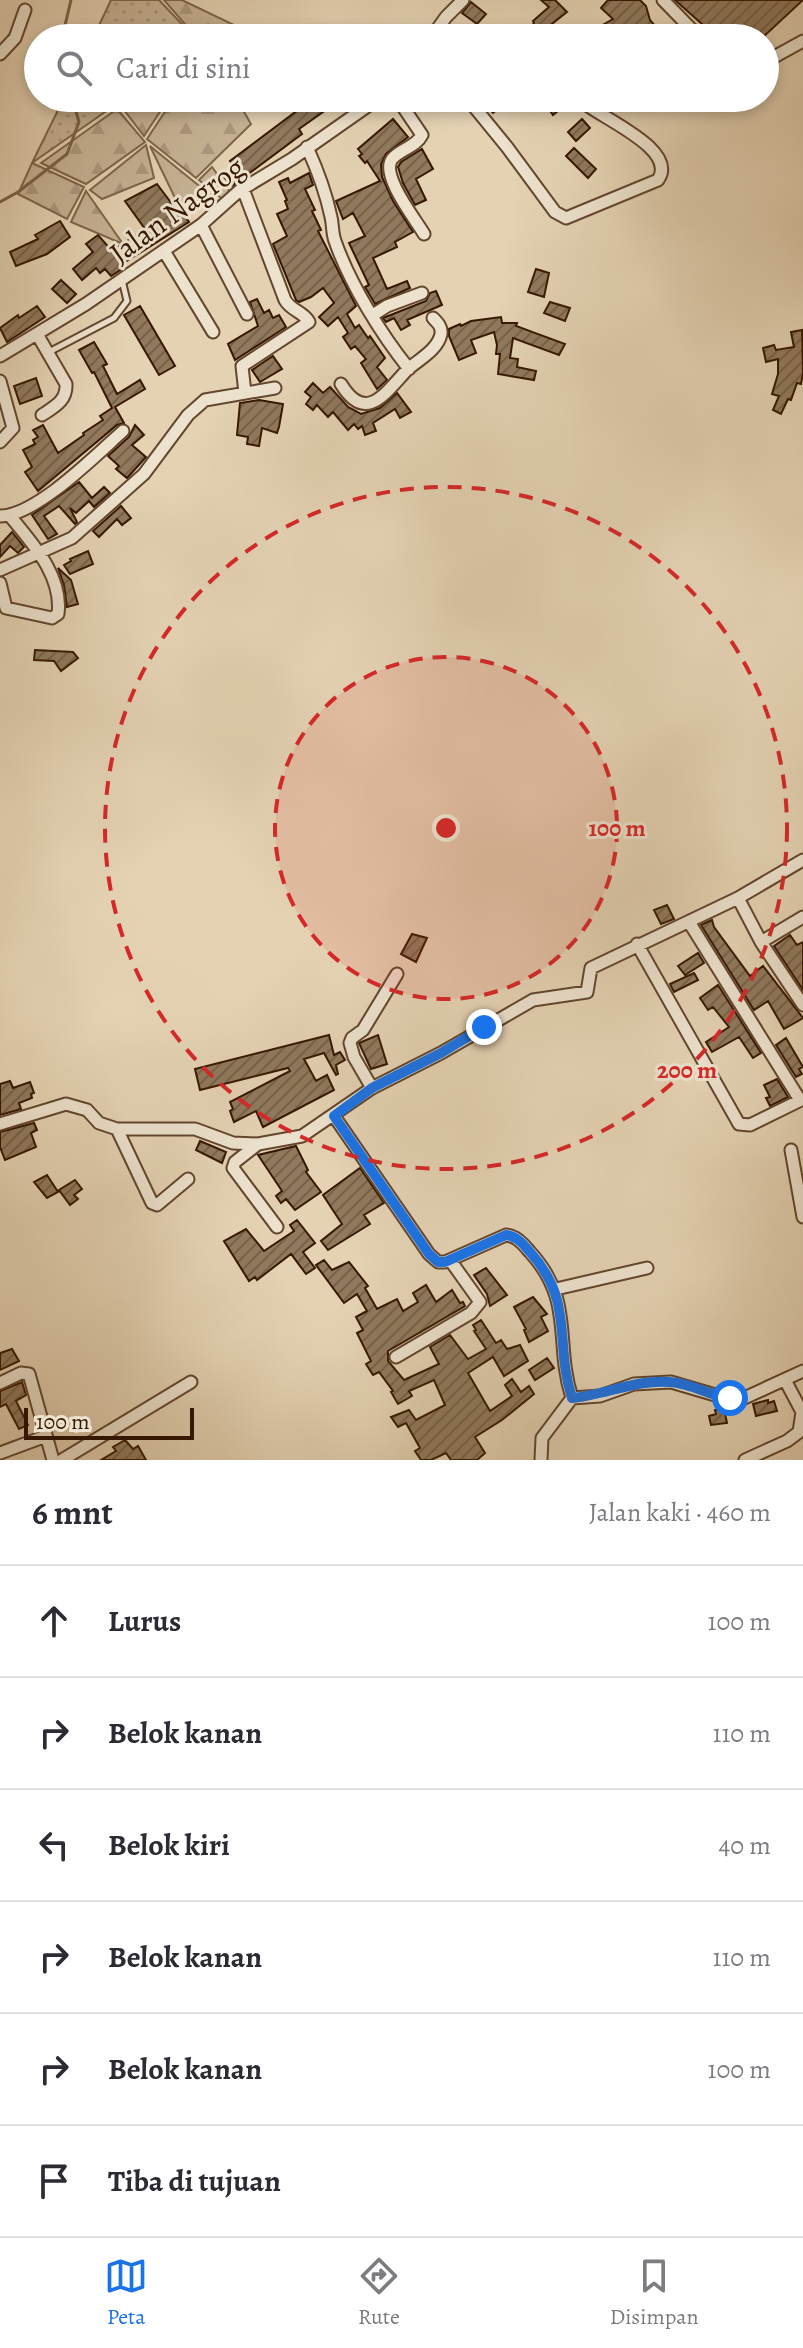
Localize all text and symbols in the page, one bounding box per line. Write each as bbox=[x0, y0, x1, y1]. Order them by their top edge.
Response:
search box bbox=[24, 24, 779, 112]
icon: search bbox=[52, 46, 96, 90]
text: Cari di sini bbox=[116, 48, 251, 88]
street label: Jalan Nagrog bbox=[101, 147, 253, 273]
text: 100 m bbox=[588, 812, 646, 844]
centre of rings bbox=[432, 814, 460, 842]
route end bbox=[466, 1009, 502, 1045]
text: 200 m bbox=[657, 1054, 717, 1086]
route start bbox=[712, 1380, 748, 1416]
scale bar bbox=[24, 1404, 194, 1440]
text: 100 m bbox=[36, 1407, 90, 1437]
text: 6 mnt bbox=[32, 1489, 113, 1536]
text: Jalan kaki · 460 m bbox=[589, 1495, 771, 1530]
icon: ahead bbox=[32, 1599, 76, 1643]
text: Lurus bbox=[108, 1601, 181, 1641]
text: 100 m bbox=[708, 1604, 771, 1639]
icon: right bbox=[32, 1711, 76, 1755]
text: Belok kanan bbox=[108, 1713, 262, 1753]
text: 110 m bbox=[713, 1716, 771, 1751]
icon: left bbox=[32, 1823, 76, 1867]
text: Belok kiri bbox=[108, 1825, 230, 1865]
text: 40 m bbox=[719, 1828, 771, 1863]
icon: right bbox=[32, 1935, 76, 1979]
text: Belok kanan bbox=[108, 1937, 262, 1977]
text: 110 m bbox=[713, 1940, 771, 1975]
icon: right bbox=[32, 2047, 76, 2091]
text: Belok kanan bbox=[108, 2049, 262, 2089]
text: 100 m bbox=[708, 2052, 771, 2087]
icon: arrive bbox=[32, 2159, 76, 2203]
text: Tiba di tujuan bbox=[108, 2161, 281, 2201]
tab: Peta bbox=[104, 2254, 148, 2332]
tab: Rute bbox=[357, 2254, 401, 2332]
tab: Disimpan bbox=[610, 2254, 699, 2332]

